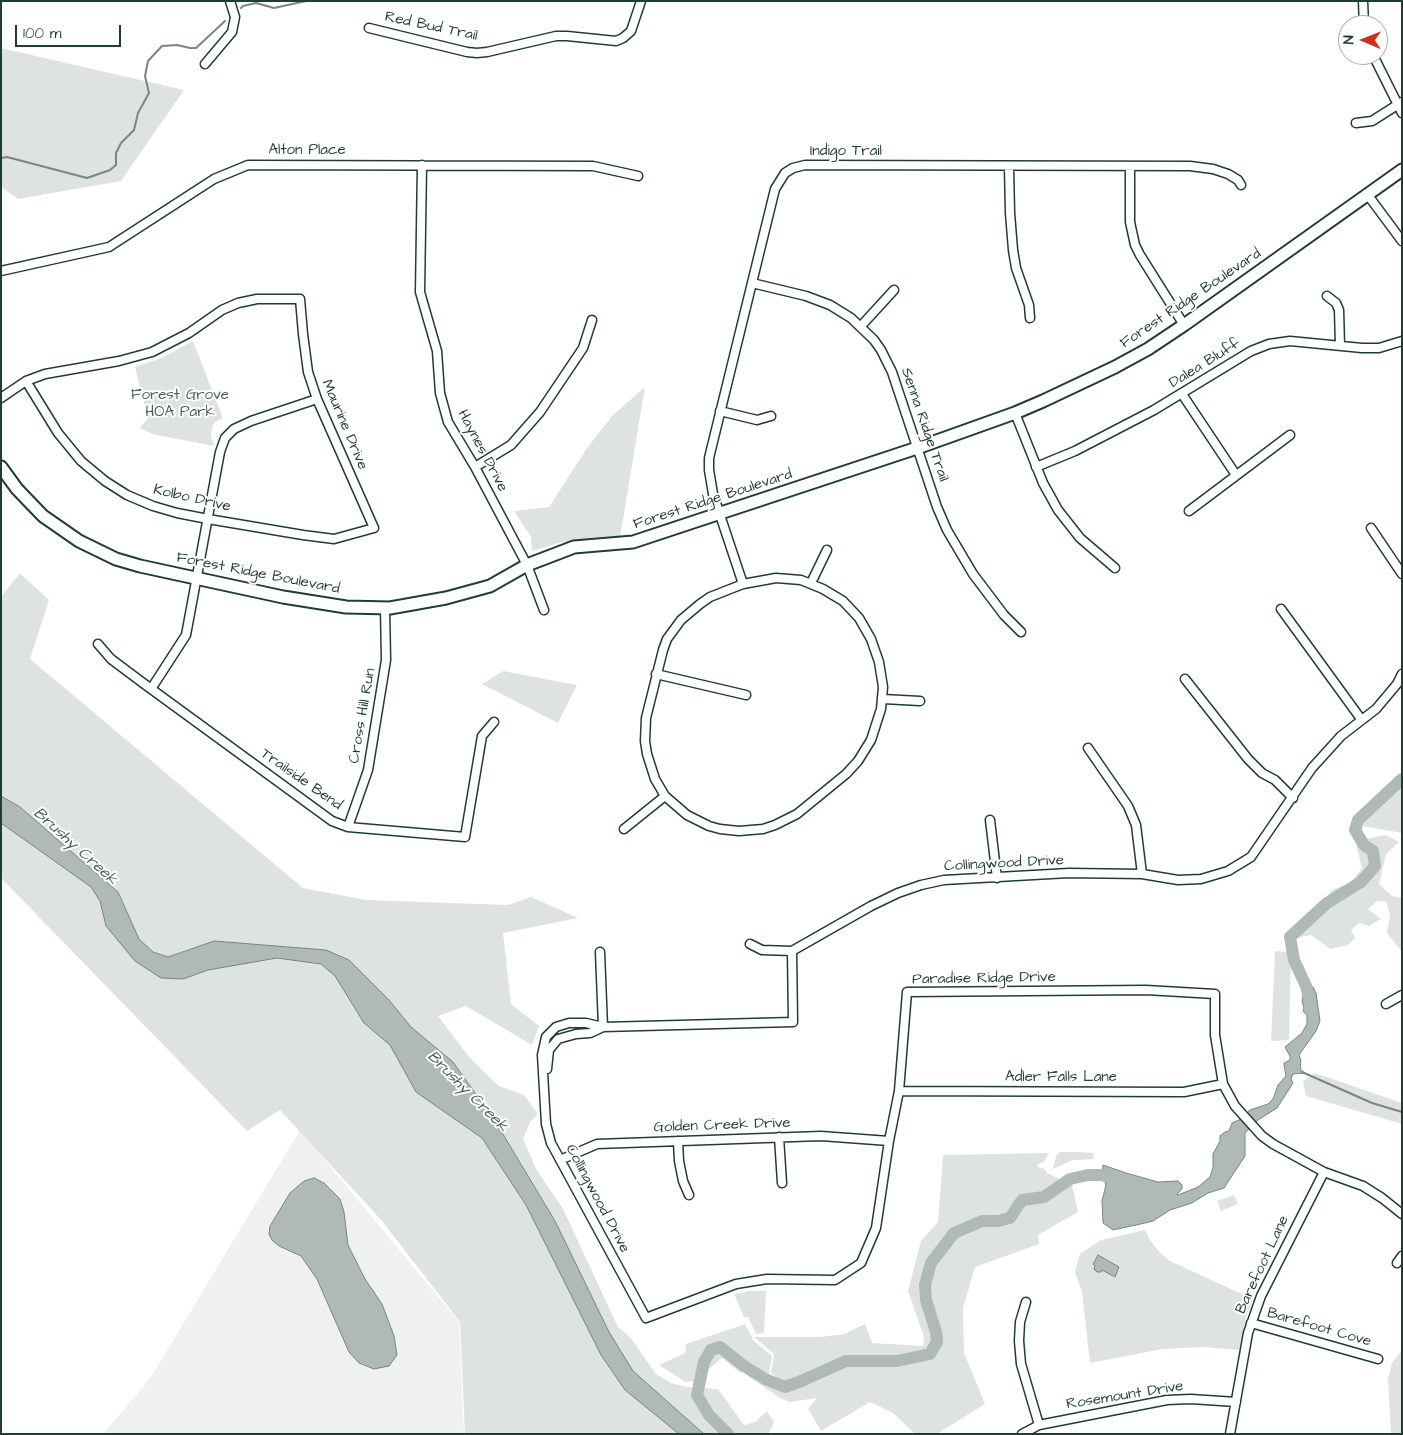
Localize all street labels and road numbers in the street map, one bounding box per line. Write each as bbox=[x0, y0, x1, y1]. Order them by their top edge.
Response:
street label: Red Bud Trail bbox=[383, 8, 479, 46]
street label: Alton Place bbox=[268, 142, 346, 160]
street label: Indigo Trail bbox=[810, 143, 882, 161]
street label: Forest Ridge Boulevard bbox=[1117, 245, 1265, 353]
street label: Dalea Bluff bbox=[1166, 335, 1244, 393]
street label: Senna Ridge Trail bbox=[896, 366, 952, 484]
street label: Maurine Drive bbox=[317, 377, 371, 473]
street label: Haynes Drive bbox=[453, 407, 511, 495]
street label: Forest Ridge Boulevard bbox=[631, 466, 795, 534]
street label: Kolbo Drive bbox=[152, 481, 232, 517]
street label: Forest Ridge Boulevard bbox=[175, 549, 341, 599]
street label: Cross Hill Run bbox=[346, 667, 380, 765]
street label: Trailside Bend bbox=[257, 745, 345, 815]
street label: Collingwood Drive bbox=[944, 852, 1064, 876]
street label: Paradise Ridge Drive bbox=[912, 969, 1056, 989]
street label: Adler Falls Lane bbox=[1005, 1069, 1117, 1087]
street label: Golden Creek Drive bbox=[653, 1115, 791, 1137]
street label: Collingwood Drive bbox=[561, 1142, 633, 1256]
street label: Barefoot Lane bbox=[1232, 1213, 1294, 1317]
street label: Barefoot Cove bbox=[1265, 1305, 1373, 1351]
street label: Rosemount Drive bbox=[1065, 1378, 1185, 1414]

